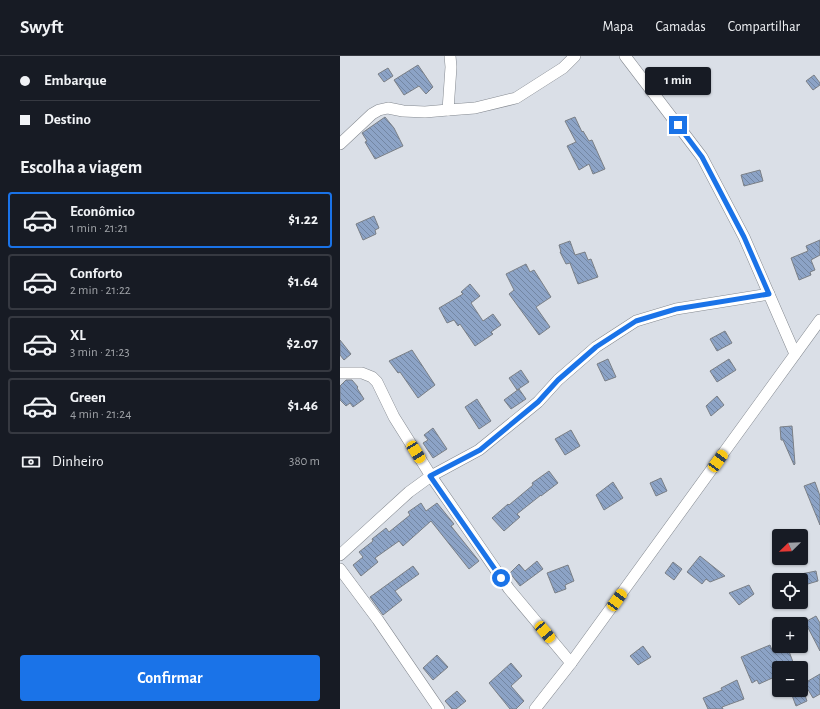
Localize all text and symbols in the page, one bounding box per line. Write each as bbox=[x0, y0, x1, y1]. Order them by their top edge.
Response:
text: Swyft bbox=[20, 18, 64, 37]
text: Mapa bbox=[603, 20, 633, 34]
text: Camadas bbox=[655, 20, 706, 34]
text: Compartilhar bbox=[728, 20, 800, 34]
callout: 1 min bbox=[645, 67, 711, 95]
text: Embarque bbox=[44, 73, 106, 88]
text: 1 min bbox=[664, 74, 692, 87]
text: Destino bbox=[44, 112, 91, 127]
route end bbox=[669, 116, 687, 134]
text: Escolha a viagem bbox=[20, 159, 142, 177]
icon: car bbox=[22, 202, 58, 238]
text: Econômico bbox=[70, 204, 135, 219]
text: $1.22 bbox=[288, 212, 318, 227]
text: 1 min · 21:21 bbox=[70, 222, 128, 235]
icon: car bbox=[22, 264, 58, 300]
text: Conforto bbox=[70, 266, 122, 281]
text: $1.64 bbox=[288, 274, 318, 289]
text: 2 min · 21:22 bbox=[70, 284, 131, 297]
icon: car bbox=[22, 326, 58, 362]
text: XL bbox=[70, 328, 86, 343]
text: $2.07 bbox=[286, 336, 318, 351]
text: 3 min · 21:23 bbox=[70, 346, 130, 359]
icon: car bbox=[22, 388, 58, 424]
text: Green bbox=[70, 390, 106, 405]
text: $1.46 bbox=[288, 398, 318, 413]
text: 4 min · 21:24 bbox=[70, 408, 131, 421]
car bbox=[405, 439, 427, 465]
car bbox=[706, 448, 730, 474]
icon: cash bbox=[20, 451, 42, 473]
text: Dinheiro bbox=[52, 454, 104, 469]
text: 380 m bbox=[289, 455, 320, 468]
north arrow bbox=[772, 529, 808, 565]
map controls bbox=[772, 529, 808, 697]
route start bbox=[492, 569, 510, 587]
button: locate bbox=[772, 573, 808, 609]
car bbox=[605, 587, 629, 613]
button: + bbox=[772, 617, 808, 653]
car bbox=[533, 619, 557, 645]
button: Confirmar bbox=[20, 655, 320, 701]
button: − bbox=[772, 661, 808, 697]

